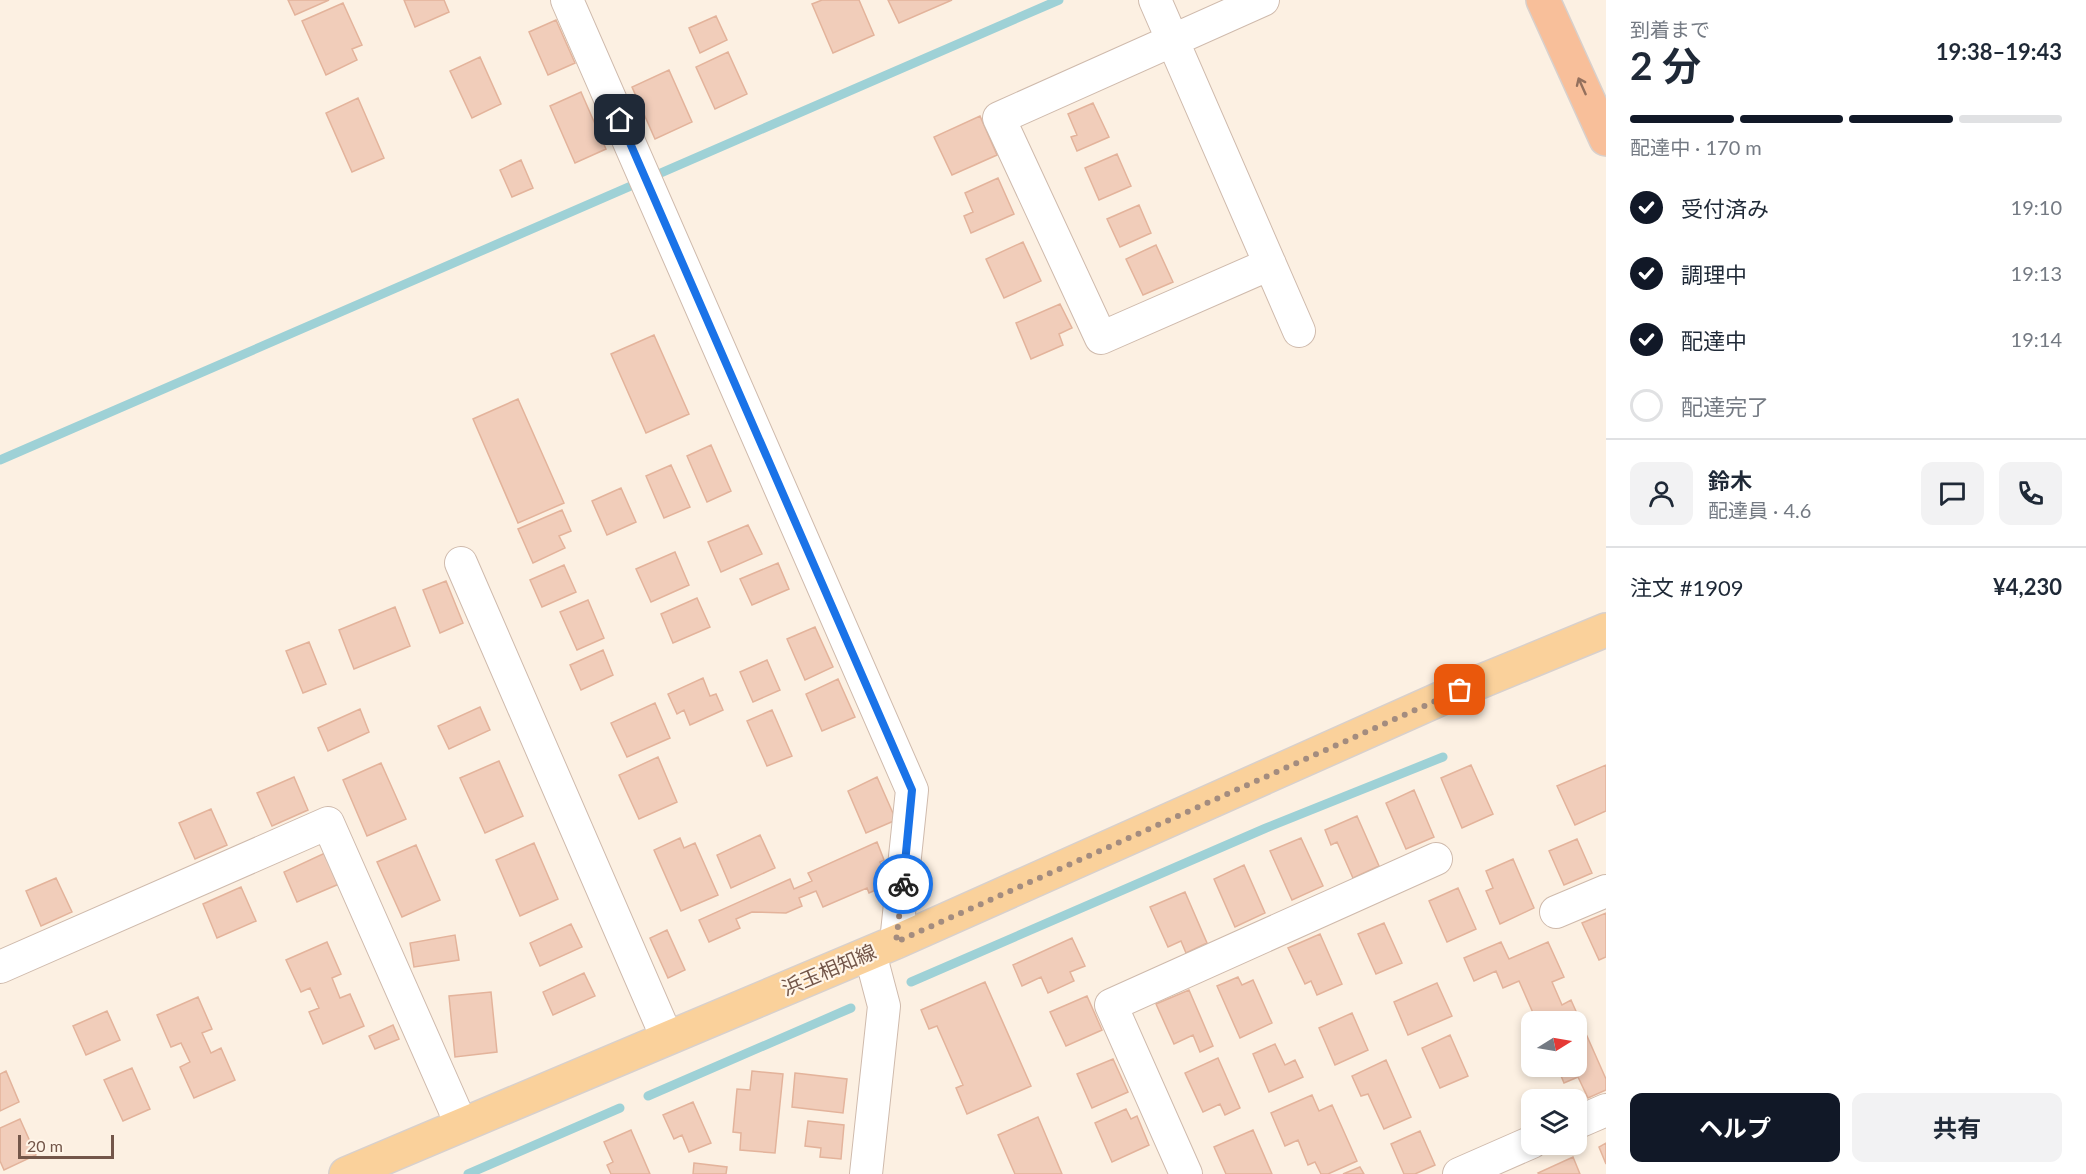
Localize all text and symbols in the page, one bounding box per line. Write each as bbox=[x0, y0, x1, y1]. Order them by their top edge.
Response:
text: 到着まで bbox=[1630, 17, 1710, 41]
text: 19:38–19:43 bbox=[1936, 38, 2062, 65]
text: 2 分 bbox=[1630, 42, 1701, 88]
one-way arrow bbox=[1576, 77, 1587, 95]
pin bbox=[594, 94, 645, 145]
icon: home bbox=[603, 103, 636, 136]
text: 配達中 · 170 m bbox=[1630, 135, 1762, 159]
icon: check bbox=[1630, 191, 1663, 224]
text: 受付済み bbox=[1681, 195, 1769, 222]
text: 19:10 bbox=[2011, 195, 2062, 219]
icon: check bbox=[1630, 257, 1663, 290]
text: 調理中 bbox=[1681, 261, 1747, 288]
text: 19:13 bbox=[2011, 261, 2062, 285]
icon: check bbox=[1630, 323, 1663, 356]
text: 配達中 bbox=[1681, 327, 1747, 354]
text: 19:14 bbox=[2011, 327, 2062, 351]
text: 配達完了 bbox=[1681, 393, 1769, 420]
button: person bbox=[1630, 462, 1693, 525]
button: chat bbox=[1921, 462, 1984, 525]
button: phone bbox=[1999, 462, 2062, 525]
text: 鈴木 bbox=[1708, 467, 1752, 494]
text: 配達員 · 4.6 bbox=[1708, 498, 1811, 522]
text: ¥4,230 bbox=[1993, 573, 2062, 600]
text: 注文 #1909 bbox=[1630, 574, 1743, 601]
pin bbox=[1434, 664, 1485, 715]
icon: bag bbox=[1443, 673, 1476, 706]
courier bbox=[873, 854, 933, 914]
icon: bike bbox=[887, 868, 920, 901]
street label: 浜玉相知線 bbox=[778, 938, 879, 1000]
north arrow bbox=[1521, 1011, 1587, 1077]
map controls bbox=[1521, 1011, 1587, 1155]
button: layers bbox=[1521, 1089, 1587, 1155]
button: ヘルプ bbox=[1630, 1093, 1840, 1162]
button: 共有 bbox=[1852, 1093, 2062, 1162]
scale bar bbox=[18, 1132, 114, 1160]
text: 20 m bbox=[27, 1136, 63, 1155]

